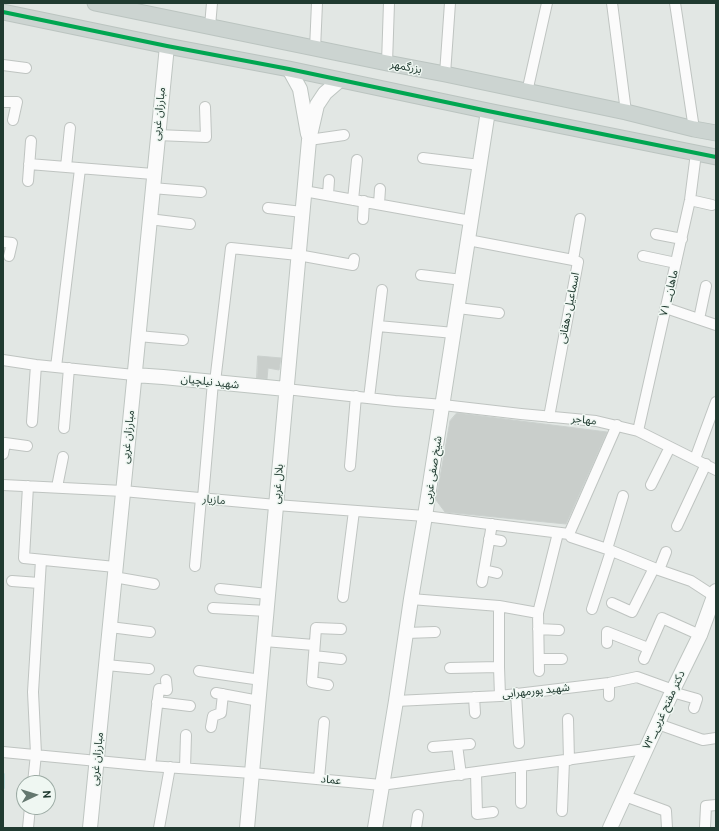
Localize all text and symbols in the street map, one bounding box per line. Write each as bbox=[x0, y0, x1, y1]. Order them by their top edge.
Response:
street label: بزرگمهر bbox=[389, 57, 423, 77]
street label: مبارزان غربی bbox=[150, 87, 168, 141]
street label: ۷۱ _ماهان bbox=[657, 268, 681, 318]
street label: اسماعیل دهقانی bbox=[556, 271, 582, 345]
street label: شهید نیلچیان bbox=[180, 372, 240, 392]
street label: مبارزان غربی bbox=[119, 410, 137, 464]
street label: مهاجر bbox=[571, 412, 597, 428]
street label: شیخ صفی غربی bbox=[421, 435, 445, 505]
street label: بلال غربی bbox=[270, 463, 286, 505]
street label: مازیار bbox=[202, 492, 226, 508]
street label: ۷۳_دکتر مفتح غربی bbox=[640, 669, 688, 751]
street label: شهید پورمهرابی bbox=[502, 681, 570, 701]
street label: مبارزان غربی bbox=[88, 732, 106, 786]
street label: عماد bbox=[320, 772, 342, 788]
north arrow bbox=[16, 775, 56, 815]
text: N bbox=[40, 790, 54, 799]

